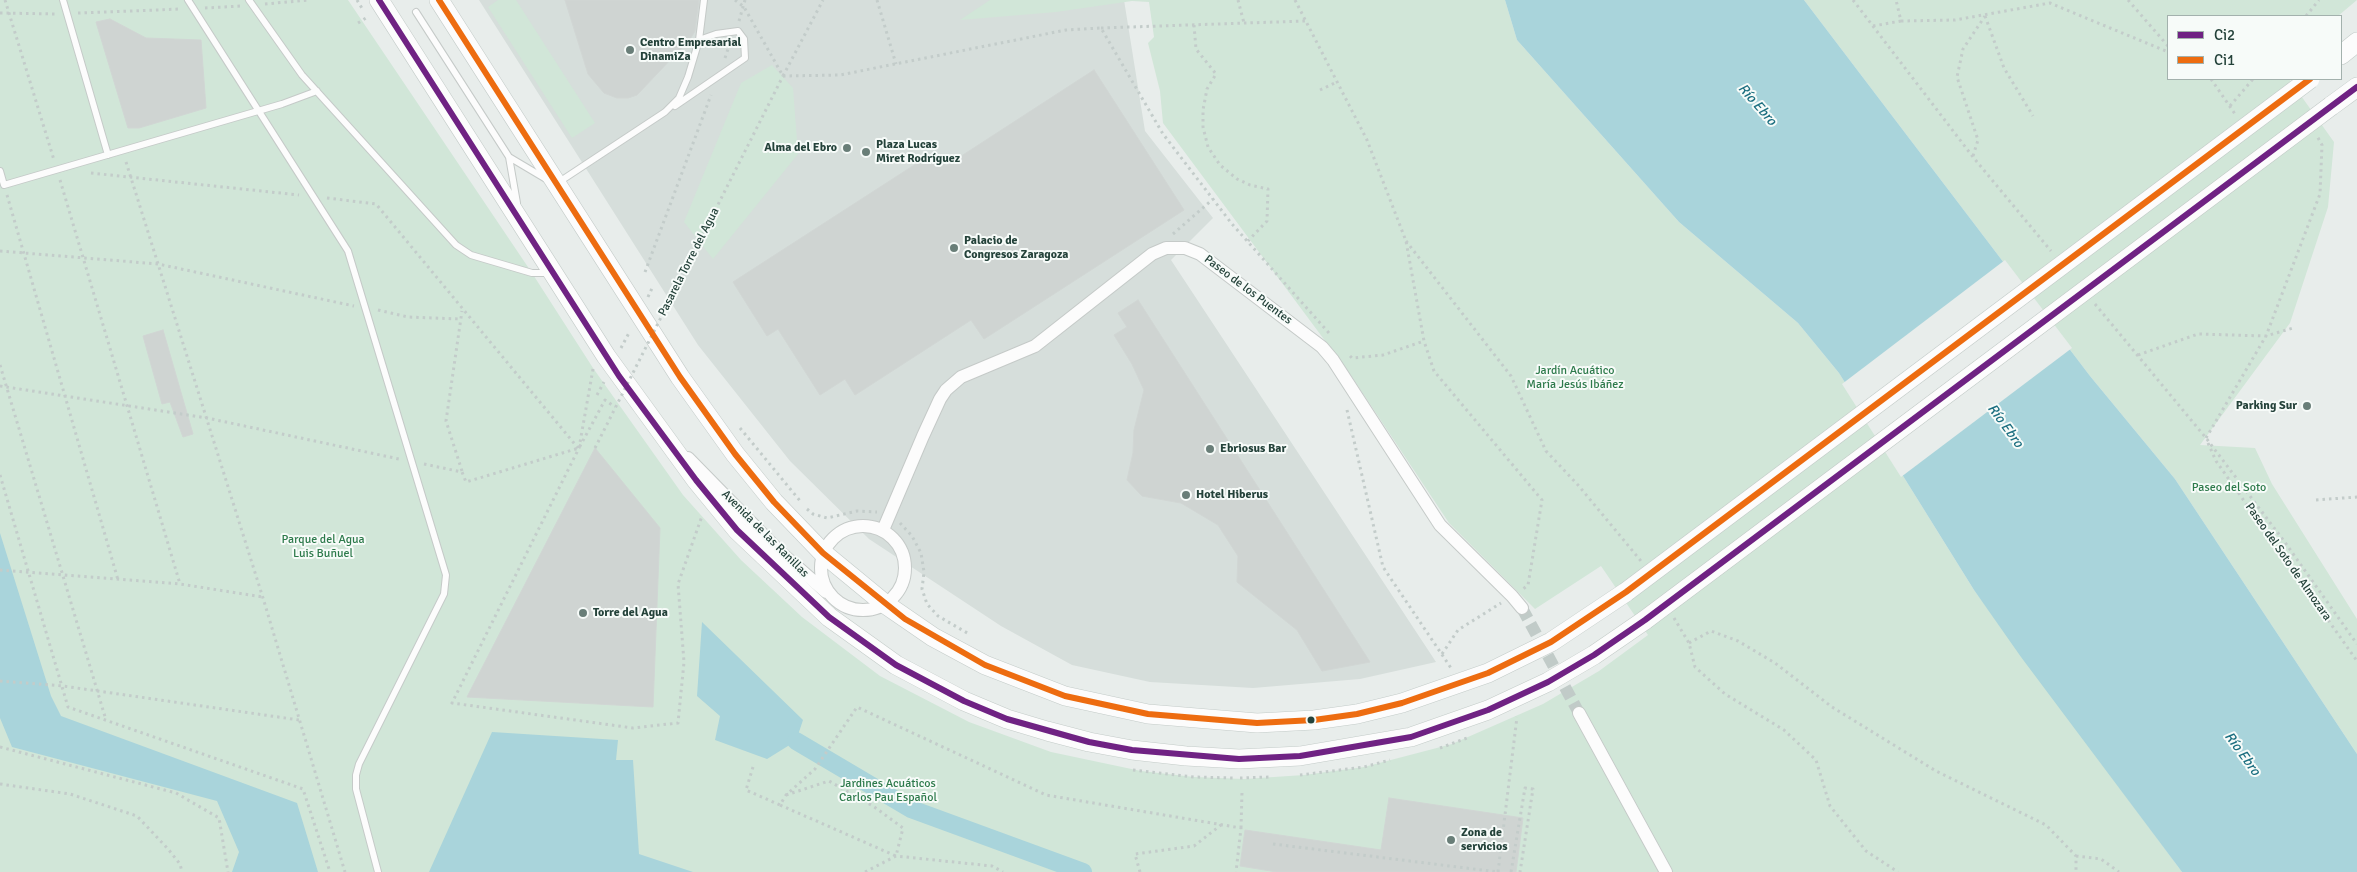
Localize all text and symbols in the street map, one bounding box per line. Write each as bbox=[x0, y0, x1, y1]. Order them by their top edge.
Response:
legend bbox=[2167, 15, 2342, 80]
text: Ci2 bbox=[2214, 26, 2235, 44]
place label: Centro Empresarial DinamiZa bbox=[640, 36, 741, 64]
marker: Centro Empresarial DinamiZa bbox=[624, 44, 636, 56]
text: Ci1 bbox=[2214, 51, 2235, 69]
water label: Río Ebro bbox=[1734, 81, 1780, 129]
place label: Plaza Lucas Miret Rodríguez bbox=[876, 138, 960, 166]
place label: Alma del Ebro bbox=[764, 141, 837, 155]
marker: Alma del Ebro bbox=[841, 142, 853, 154]
marker: Plaza Lucas Miret Rodríguez bbox=[860, 146, 872, 158]
street label: Pasarela Torre del Agua bbox=[655, 205, 723, 319]
place label: Palacio de Congresos Zaragoza bbox=[964, 234, 1068, 262]
marker: Palacio de Congresos Zaragoza bbox=[948, 242, 960, 254]
street label: Paseo de los Puentes bbox=[1201, 252, 1295, 328]
park label: Jardín Acuático María Jesús Ibáñez bbox=[1526, 364, 1624, 392]
place label: Parking Sur bbox=[2236, 399, 2297, 413]
marker: Parking Sur bbox=[2301, 400, 2313, 412]
water label: Río Ebro bbox=[1983, 401, 2027, 451]
place label: Ebriosus Bar bbox=[1220, 442, 1286, 456]
marker: Ebriosus Bar bbox=[1204, 443, 1216, 455]
park label: Paseo del Soto bbox=[2192, 481, 2266, 495]
street label: Avenida de las Ranillas bbox=[718, 487, 812, 581]
place label: Hotel Hiberus bbox=[1196, 488, 1268, 502]
marker: Hotel Hiberus bbox=[1180, 489, 1192, 501]
street label: Paseo del Soto de Almozara bbox=[2242, 500, 2334, 624]
park label: Parque del Agua Luis Buñuel bbox=[281, 533, 365, 561]
place label: Torre del Agua bbox=[593, 606, 668, 620]
marker: Torre del Agua bbox=[577, 607, 589, 619]
unlabelled marker bbox=[1306, 715, 1316, 725]
water label: Río Ebro bbox=[2220, 729, 2264, 779]
park label: Jardines Acuáticos Carlos Pau Español bbox=[839, 777, 937, 805]
place label: Zona de servicios bbox=[1461, 826, 1508, 854]
marker: Zona de servicios bbox=[1445, 834, 1457, 846]

